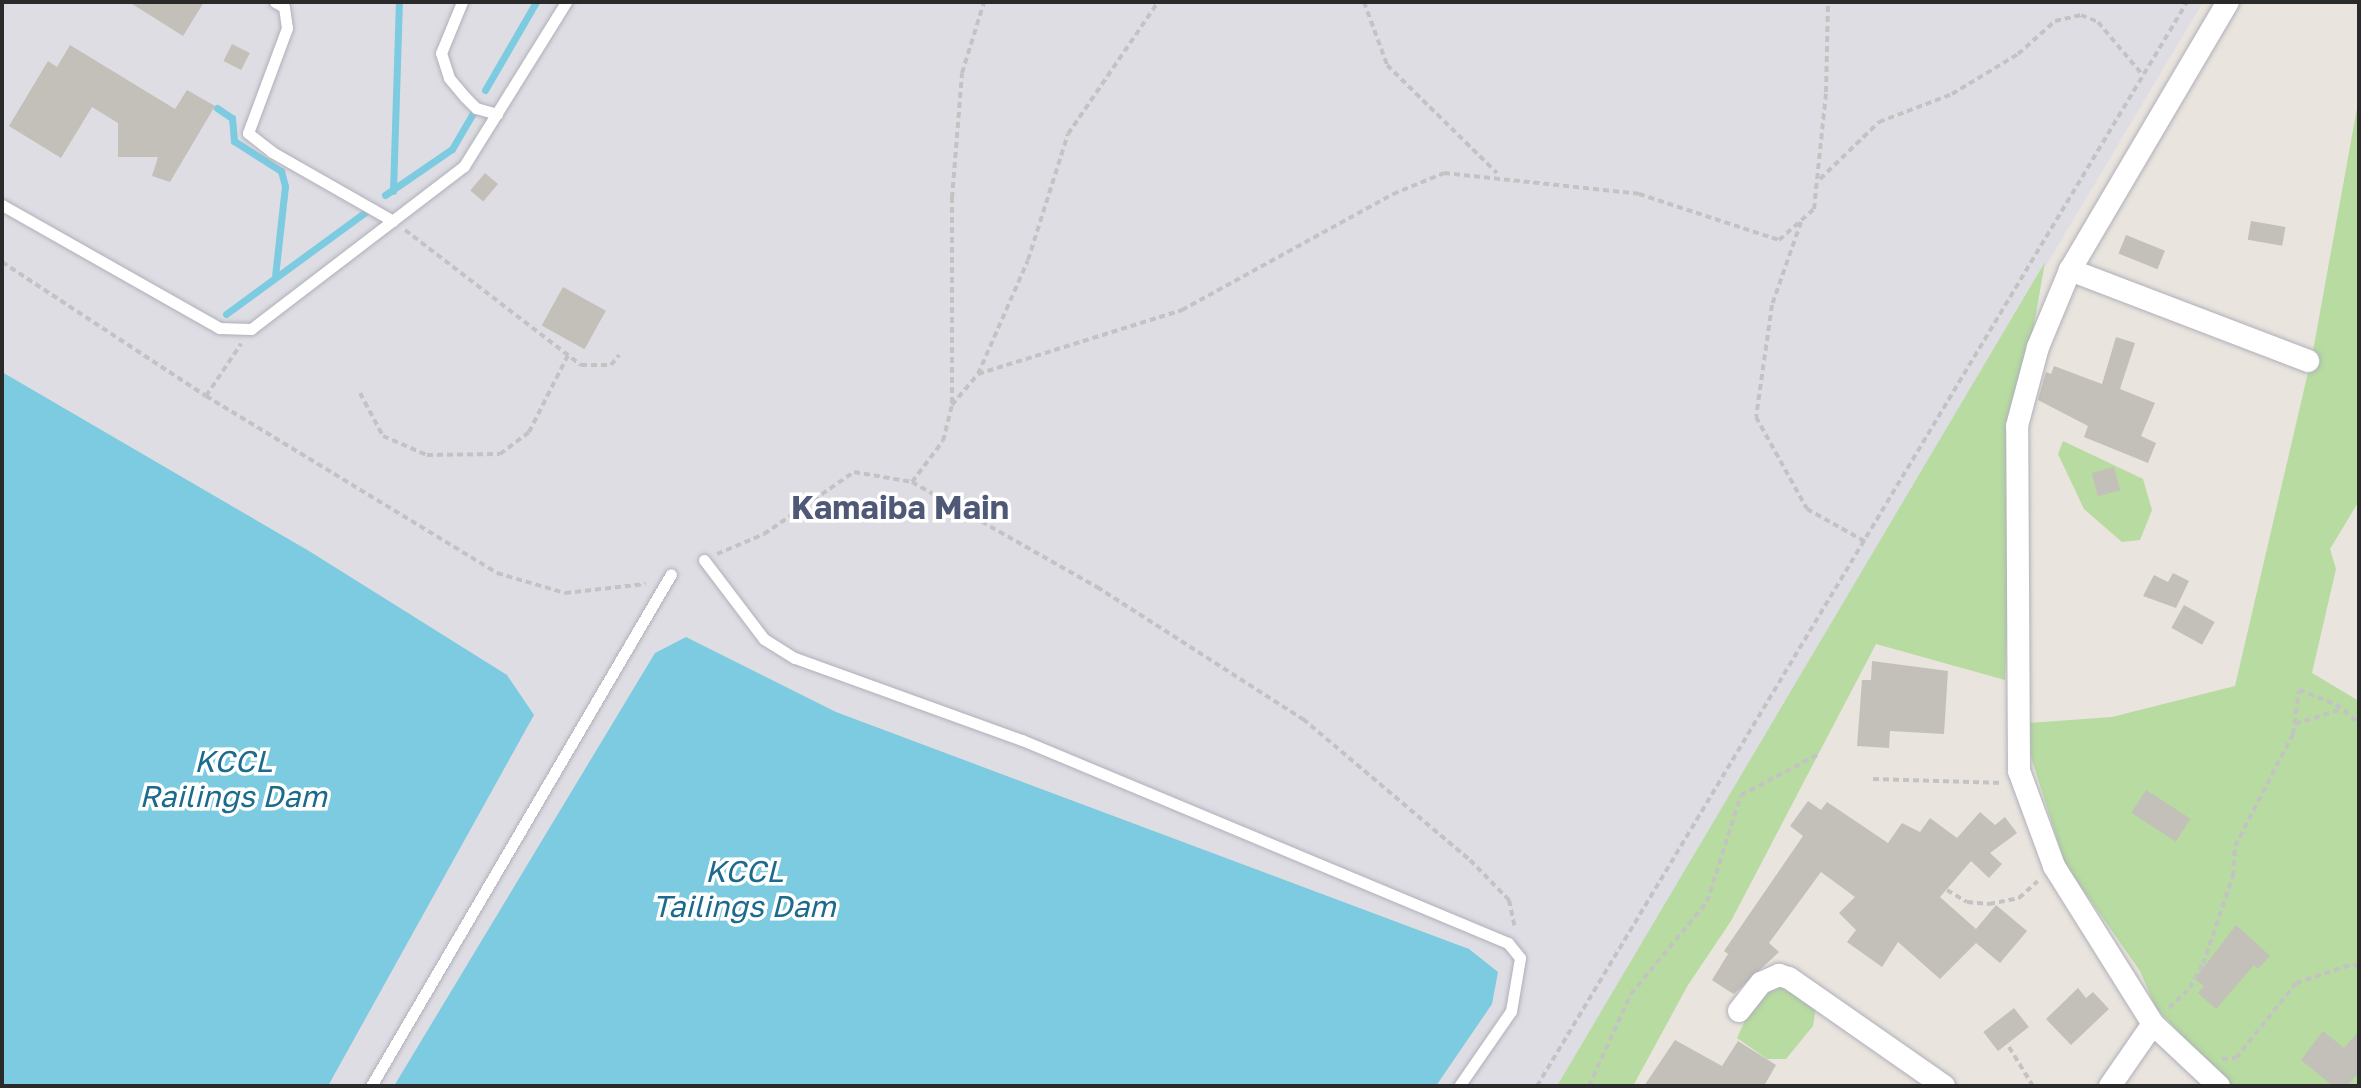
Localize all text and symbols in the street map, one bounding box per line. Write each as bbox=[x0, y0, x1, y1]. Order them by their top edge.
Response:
district label: Kamaiba Main bbox=[791, 488, 1009, 526]
water label: KCCL Railings Dam bbox=[139, 743, 327, 814]
water label: KCCL Tailings Dam bbox=[652, 853, 836, 924]

